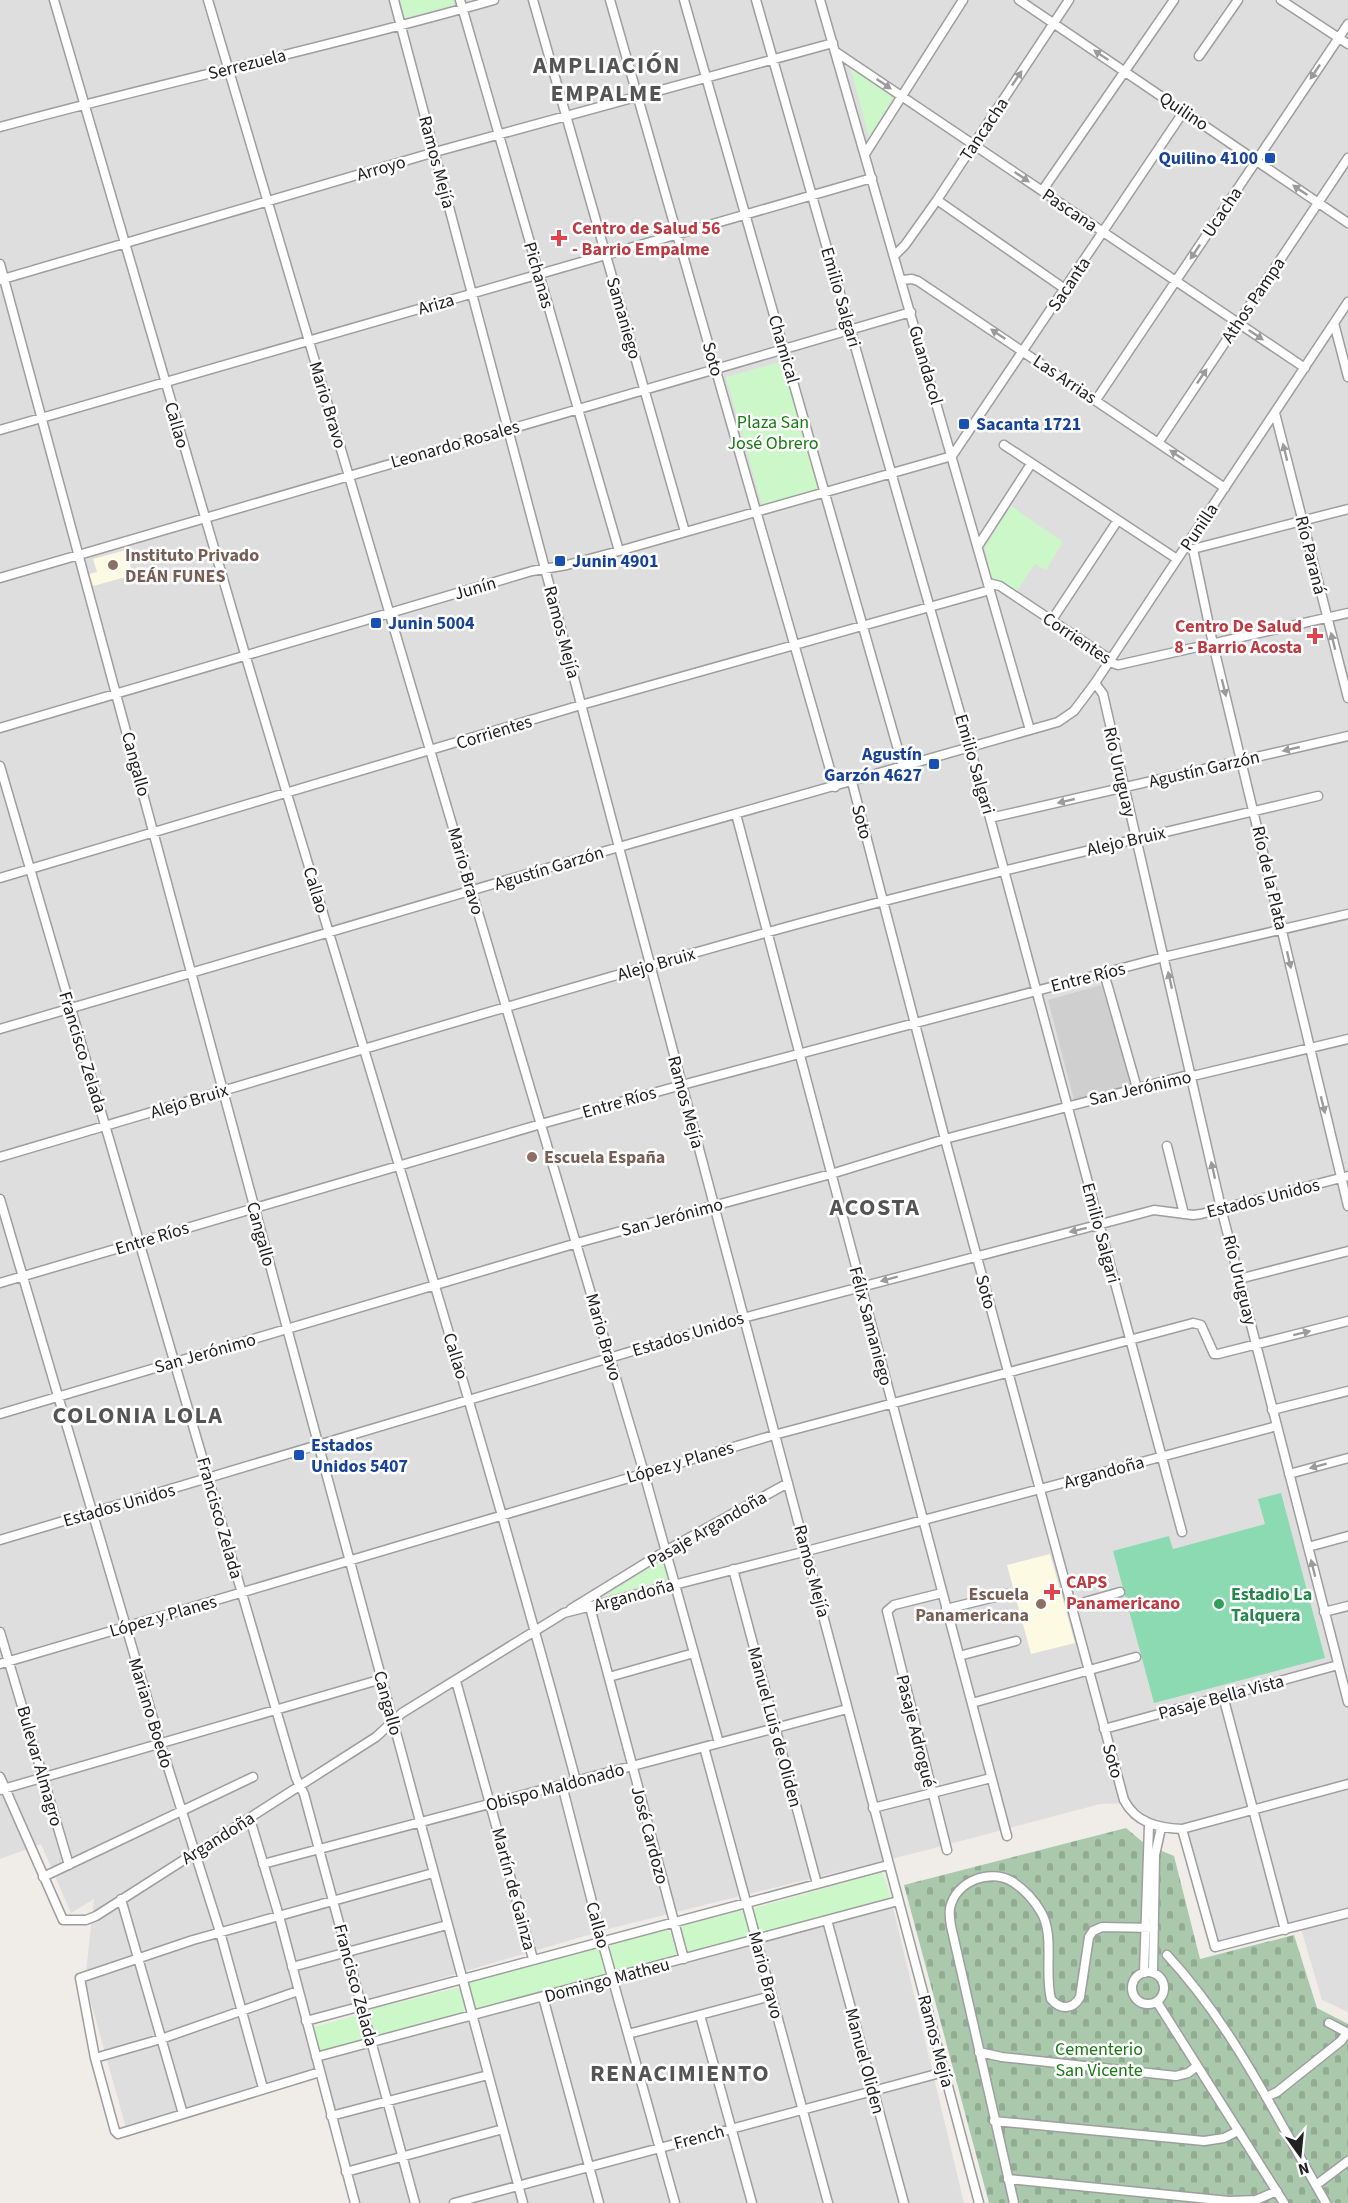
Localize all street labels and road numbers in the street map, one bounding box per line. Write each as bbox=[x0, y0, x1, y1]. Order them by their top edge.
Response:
street label: Serrezuela bbox=[205, 43, 289, 86]
street label: Quilino bbox=[1154, 86, 1213, 137]
street label: Tancacha bbox=[954, 93, 1015, 166]
street label: Ramos Mejía bbox=[412, 113, 461, 211]
street label: Arroyo bbox=[354, 150, 409, 187]
street label: Ucacha bbox=[1196, 182, 1248, 242]
street label: Pascana bbox=[1037, 183, 1102, 238]
street label: Pichanas bbox=[517, 239, 560, 311]
street label: Emilio Salgari bbox=[814, 244, 867, 350]
street label: Sacanta bbox=[1042, 252, 1097, 316]
street label: Athos Pampa bbox=[1216, 252, 1291, 348]
street label: Samaniego bbox=[600, 274, 647, 362]
street label: Ariza bbox=[415, 287, 457, 322]
street label: Chamical bbox=[762, 312, 805, 386]
street label: Guandacol bbox=[902, 323, 949, 408]
street label: Soto bbox=[696, 339, 729, 379]
street label: Las Arrias bbox=[1028, 349, 1102, 410]
street label: Mario Bravo bbox=[302, 359, 353, 452]
street label: Callao bbox=[158, 399, 195, 451]
street label: Leonardo Rosales bbox=[388, 414, 523, 475]
street label: Punilla bbox=[1174, 499, 1224, 556]
street label: Río Paraná bbox=[1289, 513, 1332, 597]
street label: Junín bbox=[451, 571, 499, 606]
street label: Ramos Mejía bbox=[537, 583, 586, 681]
street label: Corrientes bbox=[1037, 606, 1116, 671]
street label: Corrientes bbox=[453, 709, 535, 756]
street label: Emilio Salgari bbox=[948, 711, 1001, 817]
street label: Río Uruguay bbox=[1097, 724, 1142, 820]
street label: Cangallo bbox=[115, 729, 156, 799]
street label: Agustín Garzón bbox=[1146, 745, 1262, 794]
street label: Soto bbox=[845, 802, 878, 842]
street label: Alejo Bruix bbox=[1084, 820, 1168, 863]
street label: Río de la Plata bbox=[1245, 824, 1294, 933]
street label: Mario Bravo bbox=[441, 825, 490, 918]
street label: Agustín Garzón bbox=[491, 840, 607, 897]
street label: Callao bbox=[297, 864, 334, 916]
street label: Alejo Bruix bbox=[614, 941, 698, 988]
street label: Entre Ríos bbox=[1048, 956, 1128, 999]
street label: Francisco Zelada bbox=[52, 988, 113, 1116]
street label: Ramos Mejía bbox=[661, 1053, 710, 1151]
street label: San Jerónimo bbox=[1086, 1065, 1194, 1112]
street label: Alejo Bruix bbox=[147, 1078, 231, 1125]
street label: Entre Ríos bbox=[579, 1080, 659, 1125]
street label: Estados Unidos bbox=[1204, 1172, 1322, 1225]
street label: Emilio Salgari bbox=[1075, 1180, 1126, 1286]
street label: San Jerónimo bbox=[618, 1192, 726, 1243]
street label: Cangallo bbox=[240, 1199, 281, 1269]
street label: Entre Ríos bbox=[112, 1215, 192, 1262]
street label: Río Uruguay bbox=[1216, 1232, 1263, 1328]
street label: Félix Samaniego bbox=[843, 1264, 898, 1389]
street label: Soto bbox=[969, 1272, 1002, 1312]
street label: Mario Bravo bbox=[579, 1291, 628, 1384]
street label: Estados Unidos bbox=[629, 1306, 747, 1363]
street label: San Jerónimo bbox=[151, 1327, 259, 1380]
street label: Callao bbox=[437, 1330, 474, 1382]
street label: López y Planes bbox=[624, 1435, 737, 1490]
street label: Argandoña bbox=[1061, 1450, 1147, 1495]
street label: Francisco Zelada bbox=[190, 1454, 249, 1582]
street label: Estados Unidos bbox=[60, 1478, 178, 1533]
street label: Pasaje Argandoña bbox=[643, 1485, 772, 1574]
street label: Ramos Mejía bbox=[787, 1522, 836, 1620]
street label: Argandoña bbox=[591, 1573, 677, 1618]
street label: López y Planes bbox=[107, 1589, 220, 1644]
street label: Manuel Luis de Oliden bbox=[741, 1644, 808, 1810]
street label: Mariano Boedo bbox=[122, 1655, 179, 1771]
street label: Cangallo bbox=[367, 1668, 408, 1738]
street label: Pasaje Bella Vista bbox=[1156, 1669, 1287, 1726]
street label: Pasaje Adrogué bbox=[889, 1672, 942, 1790]
street label: Bulevar Almagro bbox=[10, 1703, 69, 1829]
street label: Soto bbox=[1096, 1741, 1129, 1781]
street label: Obispo Maldonado bbox=[483, 1757, 627, 1818]
street label: José Cardozo bbox=[624, 1783, 675, 1887]
street label: Argandoña bbox=[177, 1806, 260, 1871]
street label: Martín de Gainza bbox=[485, 1825, 542, 1953]
street label: Callao bbox=[579, 1899, 616, 1951]
street label: Francisco Zelada bbox=[327, 1921, 384, 2049]
street label: Mario Bravo bbox=[742, 1929, 789, 2022]
street label: Domingo Matheu bbox=[542, 1952, 673, 2009]
street label: Ramos Mejía bbox=[911, 1992, 960, 2090]
street label: Manuel Oliden bbox=[838, 2005, 891, 2117]
street label: French bbox=[671, 2119, 727, 2156]

